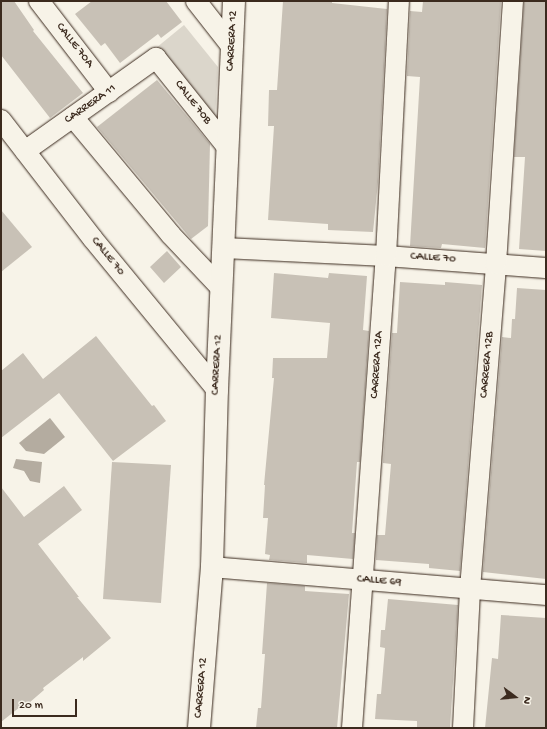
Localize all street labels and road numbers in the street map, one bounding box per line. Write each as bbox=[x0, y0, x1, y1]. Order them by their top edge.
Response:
street label: CARRERA 12 bbox=[224, 10, 242, 72]
street label: CALLE 70A bbox=[52, 21, 96, 71]
street label: CALLE 70B bbox=[170, 78, 214, 128]
street label: CARRERA 11 bbox=[62, 82, 120, 128]
street label: CALLE 70 bbox=[87, 235, 127, 279]
street label: CALLE 70 bbox=[410, 250, 456, 268]
street label: CARRERA 12A bbox=[368, 331, 388, 399]
street label: CARRERA 12B bbox=[478, 331, 498, 399]
street label: CARRERA 12 bbox=[209, 334, 227, 396]
street label: CALLE 69 bbox=[356, 573, 402, 591]
street label: CARRERA 12 bbox=[192, 657, 212, 719]

